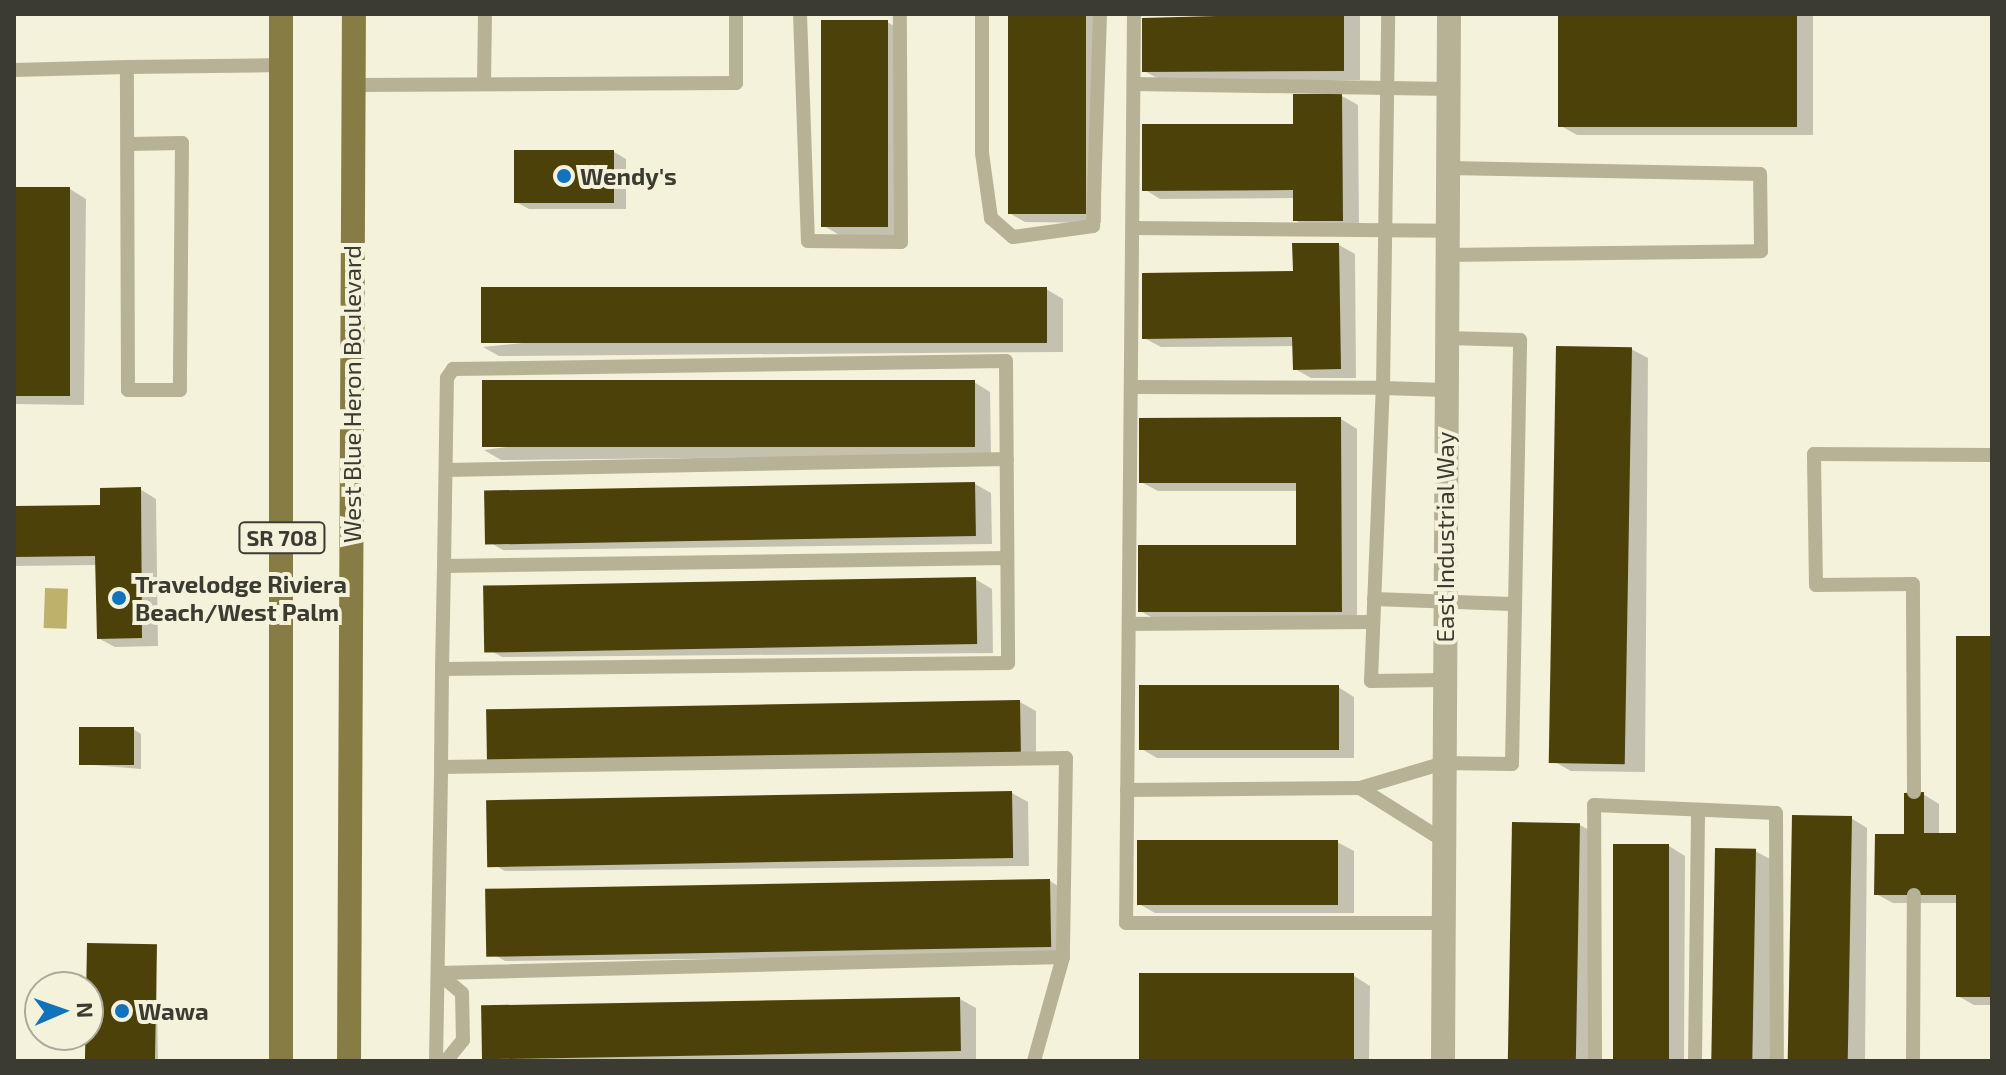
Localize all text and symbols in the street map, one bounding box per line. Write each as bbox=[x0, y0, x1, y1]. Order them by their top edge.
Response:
place label: Wendy's bbox=[580, 162, 677, 190]
marker: Wendy's bbox=[555, 167, 573, 185]
street label: West Blue Heron Boulevard bbox=[338, 245, 366, 543]
street label: East Industrial Way bbox=[1431, 431, 1459, 643]
road number: SR 708 bbox=[238, 520, 326, 556]
place label: Travelodge Riviera Beach/West Palm bbox=[135, 570, 347, 626]
marker: Travelodge Riviera Beach/West Palm bbox=[110, 589, 128, 607]
north arrow bbox=[24, 971, 104, 1051]
place label: Wawa bbox=[138, 997, 209, 1025]
text: N bbox=[73, 1002, 99, 1019]
marker: Wawa bbox=[113, 1002, 131, 1020]

